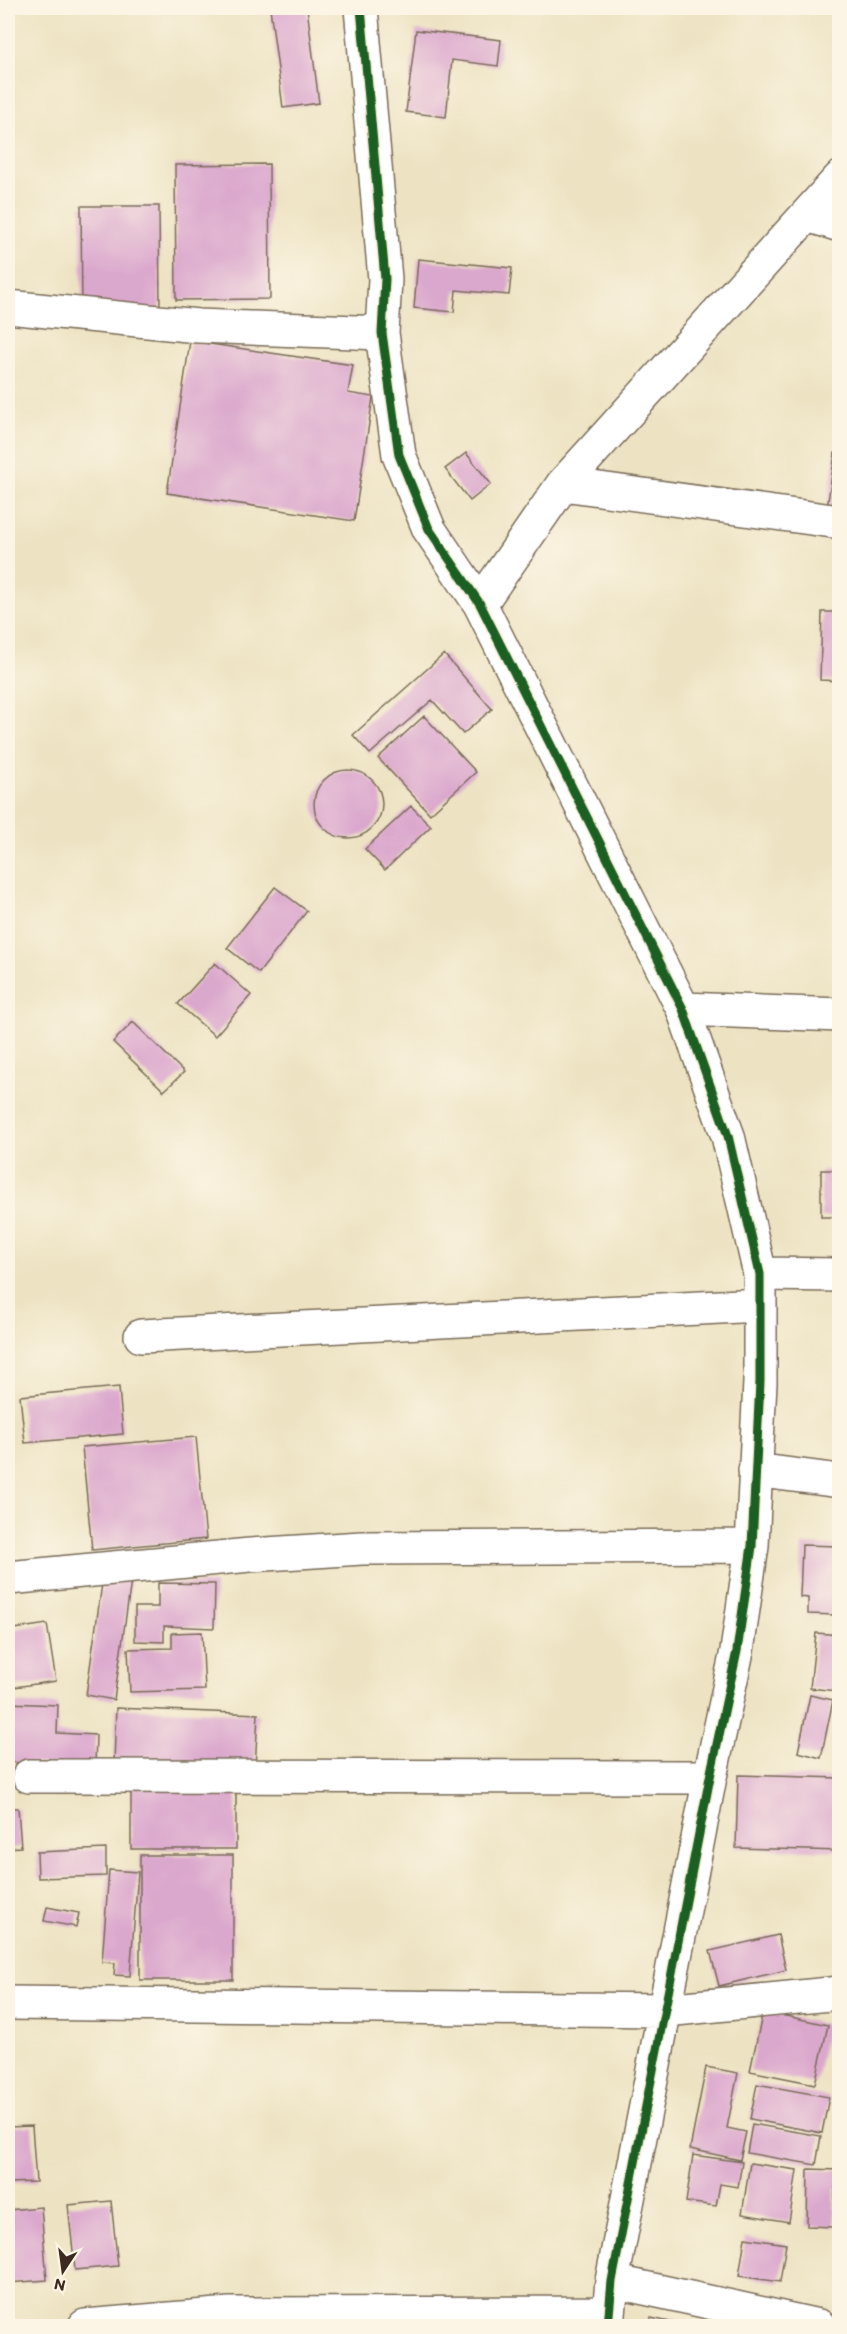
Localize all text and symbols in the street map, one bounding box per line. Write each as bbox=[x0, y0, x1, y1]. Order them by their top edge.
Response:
north arrow bbox=[33, 2241, 93, 2301]
text: N bbox=[52, 2275, 67, 2296]

